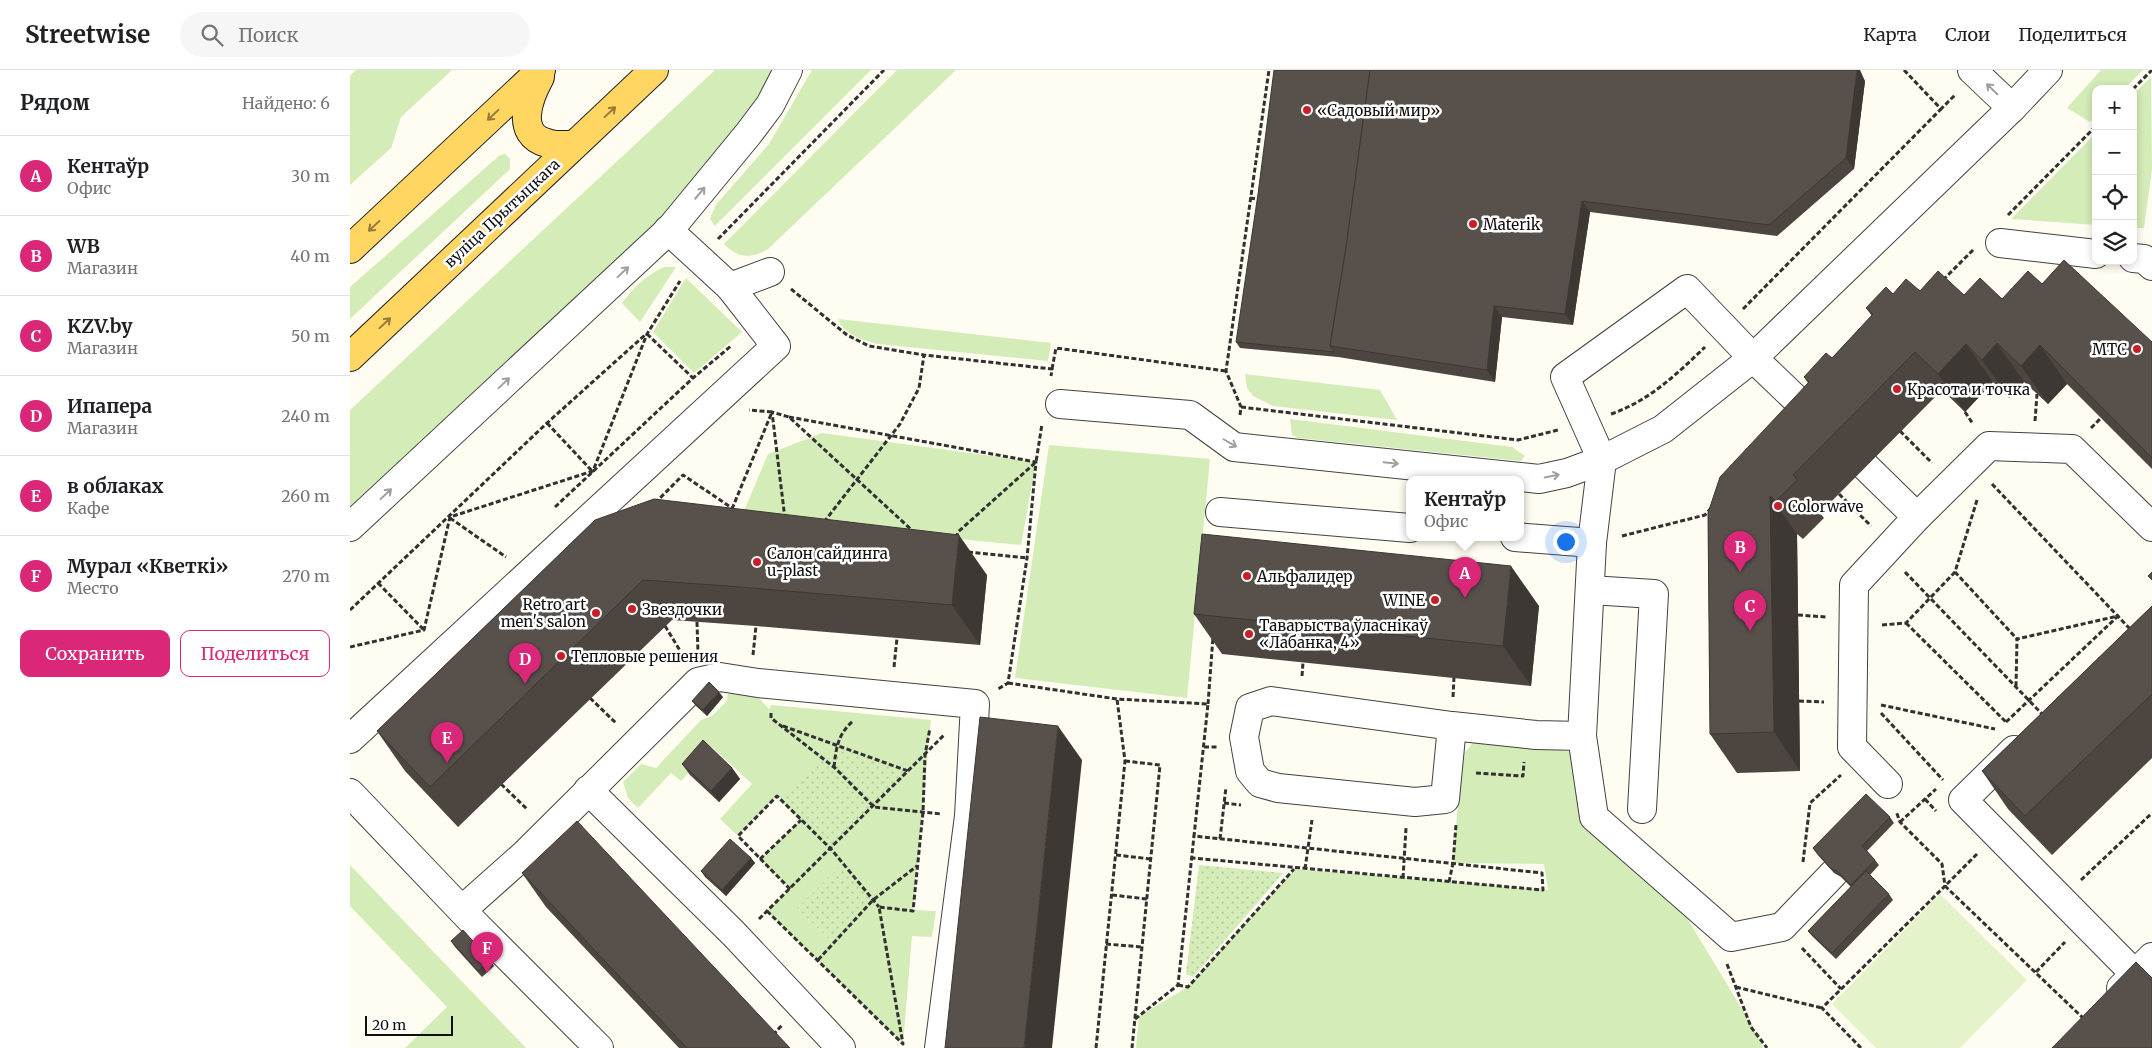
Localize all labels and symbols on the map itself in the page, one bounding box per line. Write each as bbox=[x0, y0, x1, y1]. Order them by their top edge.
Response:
one-way arrow bbox=[1986, 83, 1998, 95]
place label: «Садовый мир» bbox=[1317, 101, 1440, 120]
marker: «Садовый мир» bbox=[1301, 104, 1313, 116]
one-way arrow bbox=[603, 106, 616, 118]
one-way arrow bbox=[487, 109, 499, 121]
street label: вуліца Прытыцкага bbox=[440, 155, 564, 271]
one-way arrow bbox=[694, 187, 705, 200]
place label: Materik bbox=[1483, 215, 1541, 234]
marker: Materik bbox=[1467, 218, 1479, 230]
one-way arrow bbox=[368, 220, 381, 232]
one-way arrow bbox=[617, 266, 630, 278]
one-way arrow bbox=[379, 317, 392, 329]
place label: МТС bbox=[2092, 340, 2127, 359]
marker: МТС bbox=[2131, 343, 2143, 355]
one-way arrow bbox=[498, 377, 511, 389]
place label: Красота и точка bbox=[1907, 380, 2030, 399]
marker: Красота и точка bbox=[1891, 383, 1903, 395]
one-way arrow bbox=[1223, 438, 1237, 448]
one-way arrow bbox=[1382, 458, 1398, 468]
one-way arrow bbox=[1544, 471, 1560, 481]
one-way arrow bbox=[379, 488, 392, 500]
place label: Colorwave bbox=[1788, 497, 1864, 516]
marker: Colorwave bbox=[1772, 500, 1784, 512]
your location bbox=[1553, 529, 1579, 555]
pin: B bbox=[1724, 531, 1756, 572]
place label: Салон сайдинга u-plast bbox=[767, 544, 888, 580]
marker: Салон сайдинга u-plast bbox=[751, 556, 763, 568]
pin: A bbox=[1449, 557, 1481, 598]
place label: Альфалидер bbox=[1256, 567, 1352, 586]
marker: Альфалидер bbox=[1241, 570, 1253, 582]
pin: C bbox=[1734, 590, 1766, 631]
place label: WINE bbox=[1382, 591, 1425, 610]
marker: WINE bbox=[1429, 594, 1441, 606]
place label: Retro art men's salon bbox=[501, 595, 586, 631]
place label: Звездочки bbox=[642, 600, 722, 619]
marker: Звездочки bbox=[626, 603, 638, 615]
marker: Retro art men's salon bbox=[590, 607, 602, 619]
place label: Таварыства ўласнікаў «Лабанка, 4» bbox=[1259, 616, 1428, 652]
marker: Таварыства ўласнікаў «Лабанка, 4» bbox=[1243, 628, 1255, 640]
pin: D bbox=[509, 643, 541, 684]
place label: Тепловые решения bbox=[571, 647, 718, 666]
marker: Тепловые решения bbox=[555, 650, 567, 662]
pin: E bbox=[431, 722, 463, 763]
pin: F bbox=[471, 932, 503, 973]
scale bar bbox=[365, 1013, 452, 1036]

